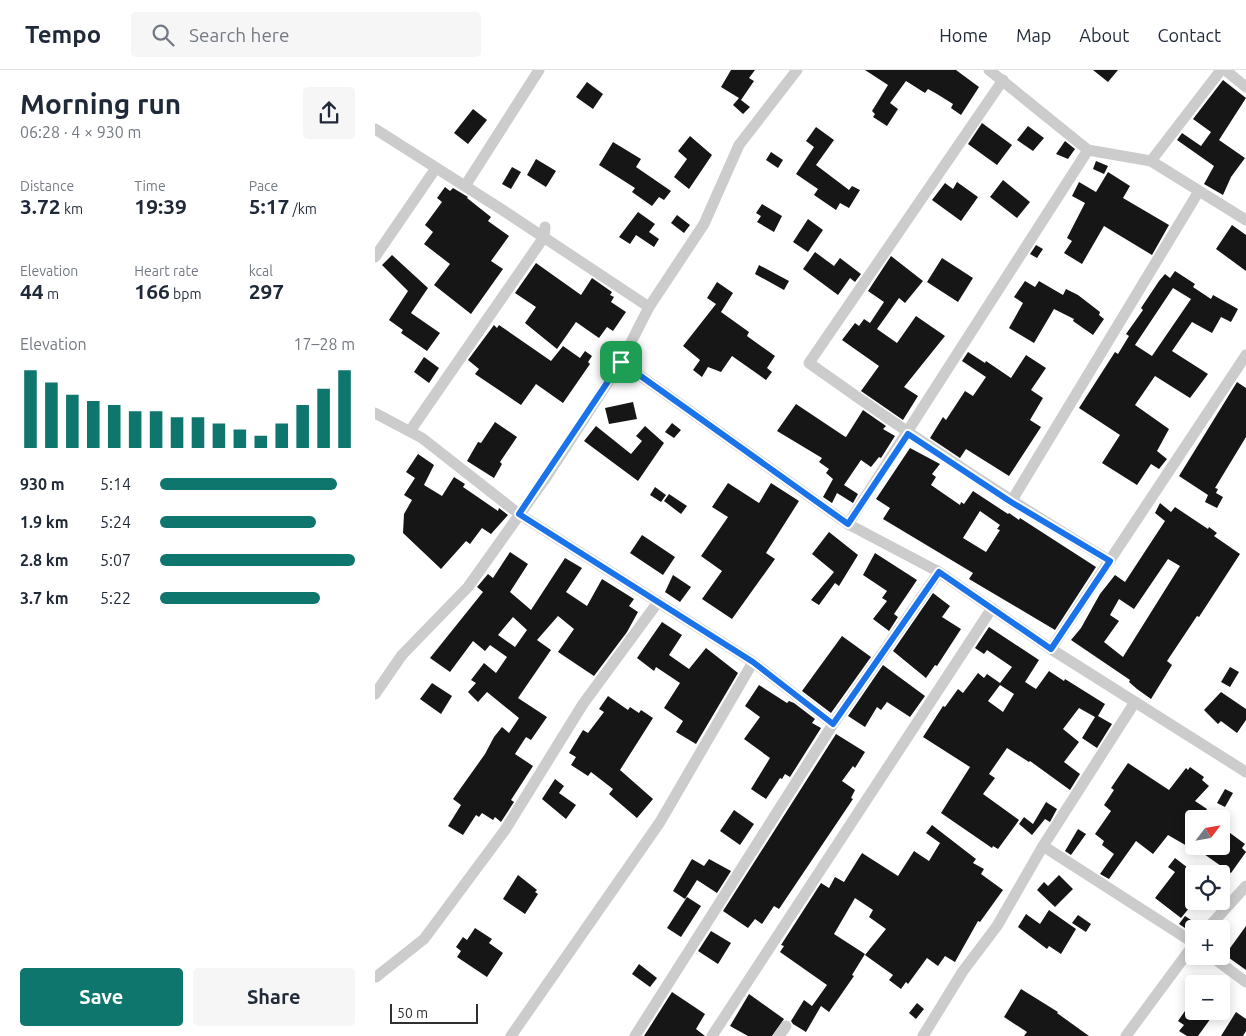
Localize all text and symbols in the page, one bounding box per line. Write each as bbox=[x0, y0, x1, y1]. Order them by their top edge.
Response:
search box bbox=[131, 12, 481, 57]
text: Tempo bbox=[25, 21, 101, 48]
icon: search bbox=[149, 21, 177, 49]
text: Search here bbox=[189, 24, 290, 46]
text: Home bbox=[939, 25, 988, 45]
text: Map bbox=[1016, 25, 1051, 45]
text: About bbox=[1079, 25, 1129, 45]
text: Contact bbox=[1157, 25, 1221, 45]
button: share bbox=[303, 87, 355, 139]
text: Morning run bbox=[20, 88, 181, 119]
text: 06:28 · 4 × 930 m bbox=[20, 123, 141, 141]
text: Distance bbox=[20, 178, 74, 194]
text: Time bbox=[134, 178, 166, 194]
text: Pace bbox=[249, 178, 278, 194]
text: 3.72 bbox=[20, 194, 61, 218]
text: 19:39 bbox=[134, 194, 187, 218]
text: 5:17 bbox=[249, 194, 289, 218]
text: km bbox=[61, 201, 83, 217]
text: /km bbox=[289, 201, 317, 217]
text: Elevation bbox=[20, 263, 78, 279]
text: Heart rate bbox=[134, 263, 199, 279]
text: kcal bbox=[249, 263, 273, 279]
text: 44 bbox=[20, 279, 44, 303]
text: 166 bbox=[134, 279, 170, 303]
text: 297 bbox=[249, 279, 284, 303]
text: m bbox=[44, 286, 59, 302]
text: bpm bbox=[170, 286, 202, 302]
text: Elevation bbox=[20, 335, 87, 353]
text: 17–28 m bbox=[293, 335, 355, 353]
pin bbox=[600, 341, 642, 383]
icon: arrive bbox=[607, 348, 635, 376]
text: 930 m bbox=[20, 475, 65, 493]
text: 5:14 bbox=[100, 475, 131, 493]
text: 1.9 km bbox=[20, 513, 69, 531]
text: 5:24 bbox=[100, 513, 131, 531]
text: 2.8 km bbox=[20, 551, 69, 569]
text: 5:07 bbox=[100, 551, 131, 569]
text: 3.7 km bbox=[20, 589, 69, 607]
text: 5:22 bbox=[100, 589, 131, 607]
north arrow bbox=[1185, 810, 1230, 855]
map controls bbox=[1185, 810, 1230, 1020]
button: locate bbox=[1185, 865, 1230, 910]
button: + bbox=[1185, 920, 1230, 965]
button: Save bbox=[20, 968, 183, 1026]
button: Share bbox=[193, 968, 355, 1026]
button: − bbox=[1185, 975, 1230, 1020]
scale bar bbox=[390, 1001, 477, 1024]
text: 50 m bbox=[397, 1005, 428, 1021]

